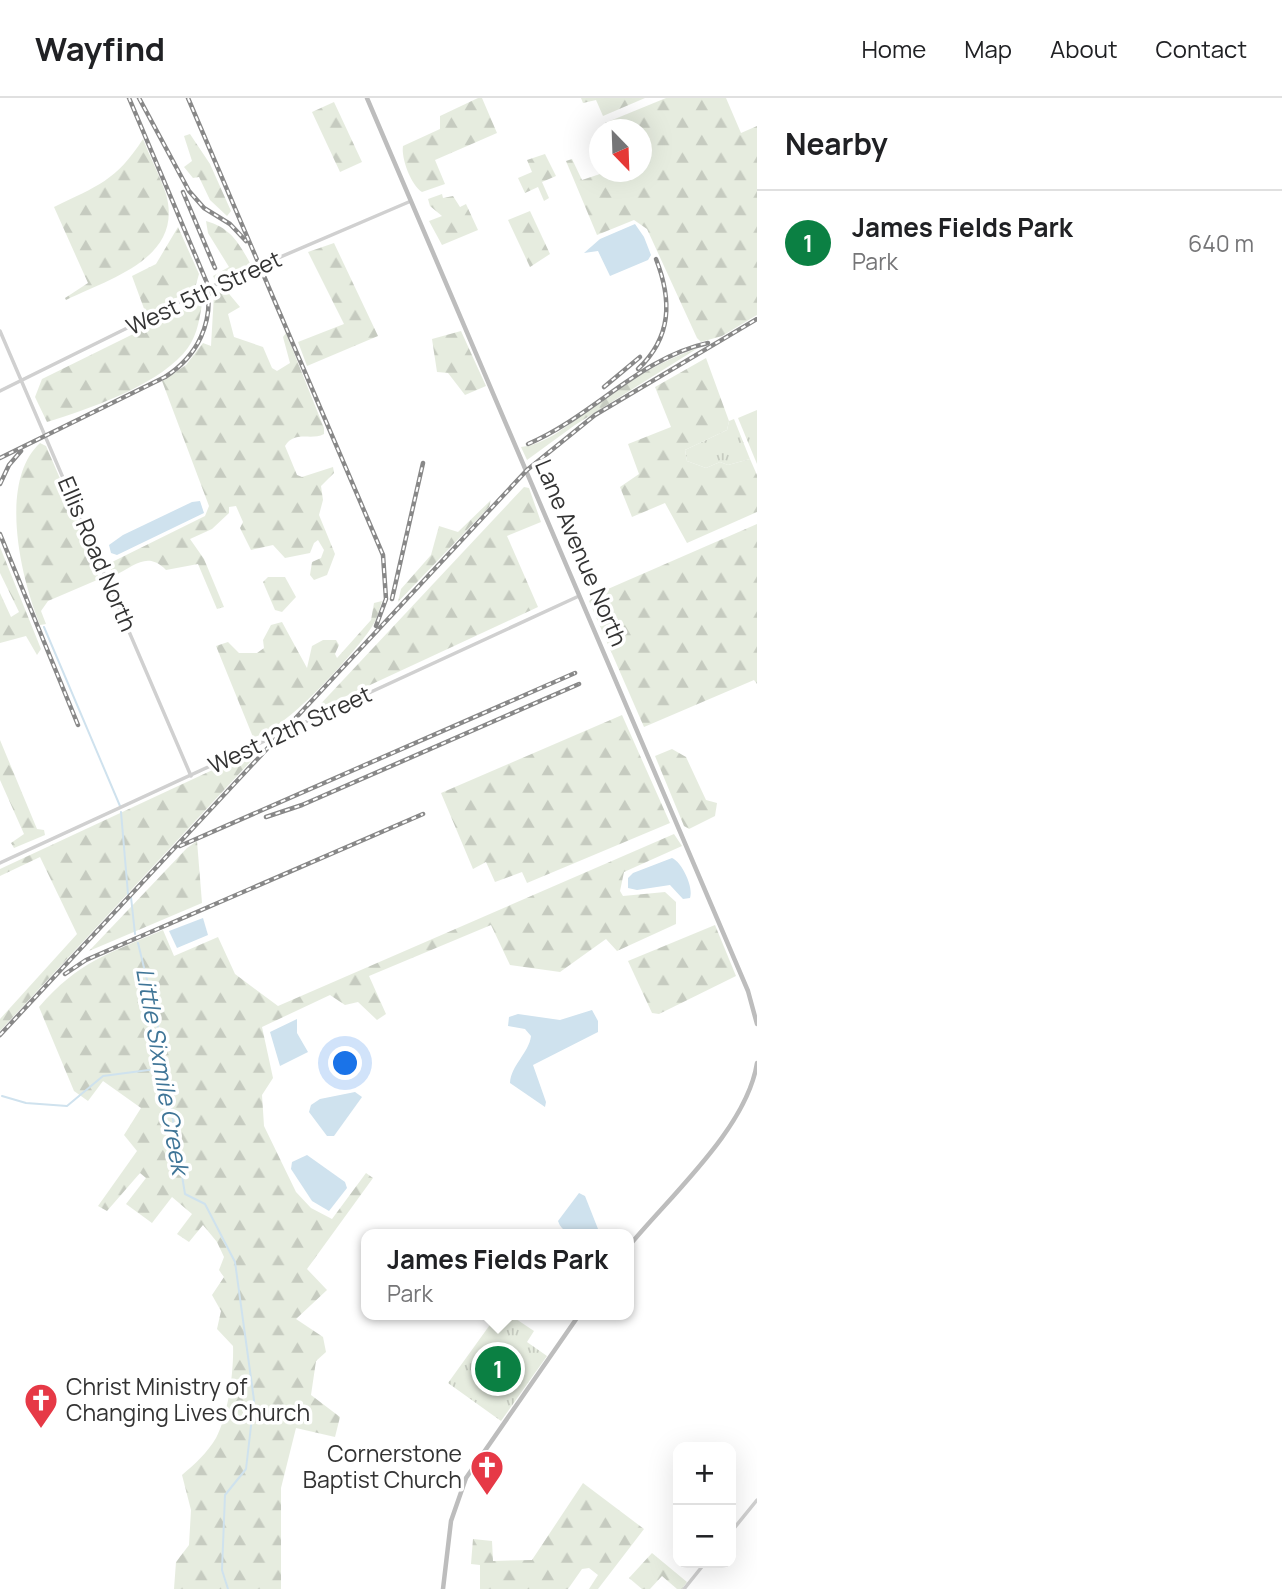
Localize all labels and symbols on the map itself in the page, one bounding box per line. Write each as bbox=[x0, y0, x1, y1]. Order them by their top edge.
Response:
north arrow bbox=[589, 119, 652, 182]
street label: West 5th Street bbox=[121, 242, 286, 342]
street label: Lane Avenue North bbox=[528, 454, 636, 651]
street label: Ellis Road North bbox=[51, 471, 145, 636]
street label: West 12th Street bbox=[203, 677, 376, 781]
water label: Little Sixmile Creek bbox=[129, 965, 198, 1180]
your location bbox=[328, 1046, 362, 1080]
pin: 1 bbox=[475, 1343, 521, 1395]
place label: Christ Ministry of Changing Lives Church bbox=[66, 1370, 310, 1428]
church icon: Christ Ministry of Changing Lives Church bbox=[22, 1381, 60, 1430]
place label: Cornerstone Baptist Church bbox=[303, 1437, 462, 1495]
church icon: Cornerstone Baptist Church bbox=[468, 1448, 506, 1497]

